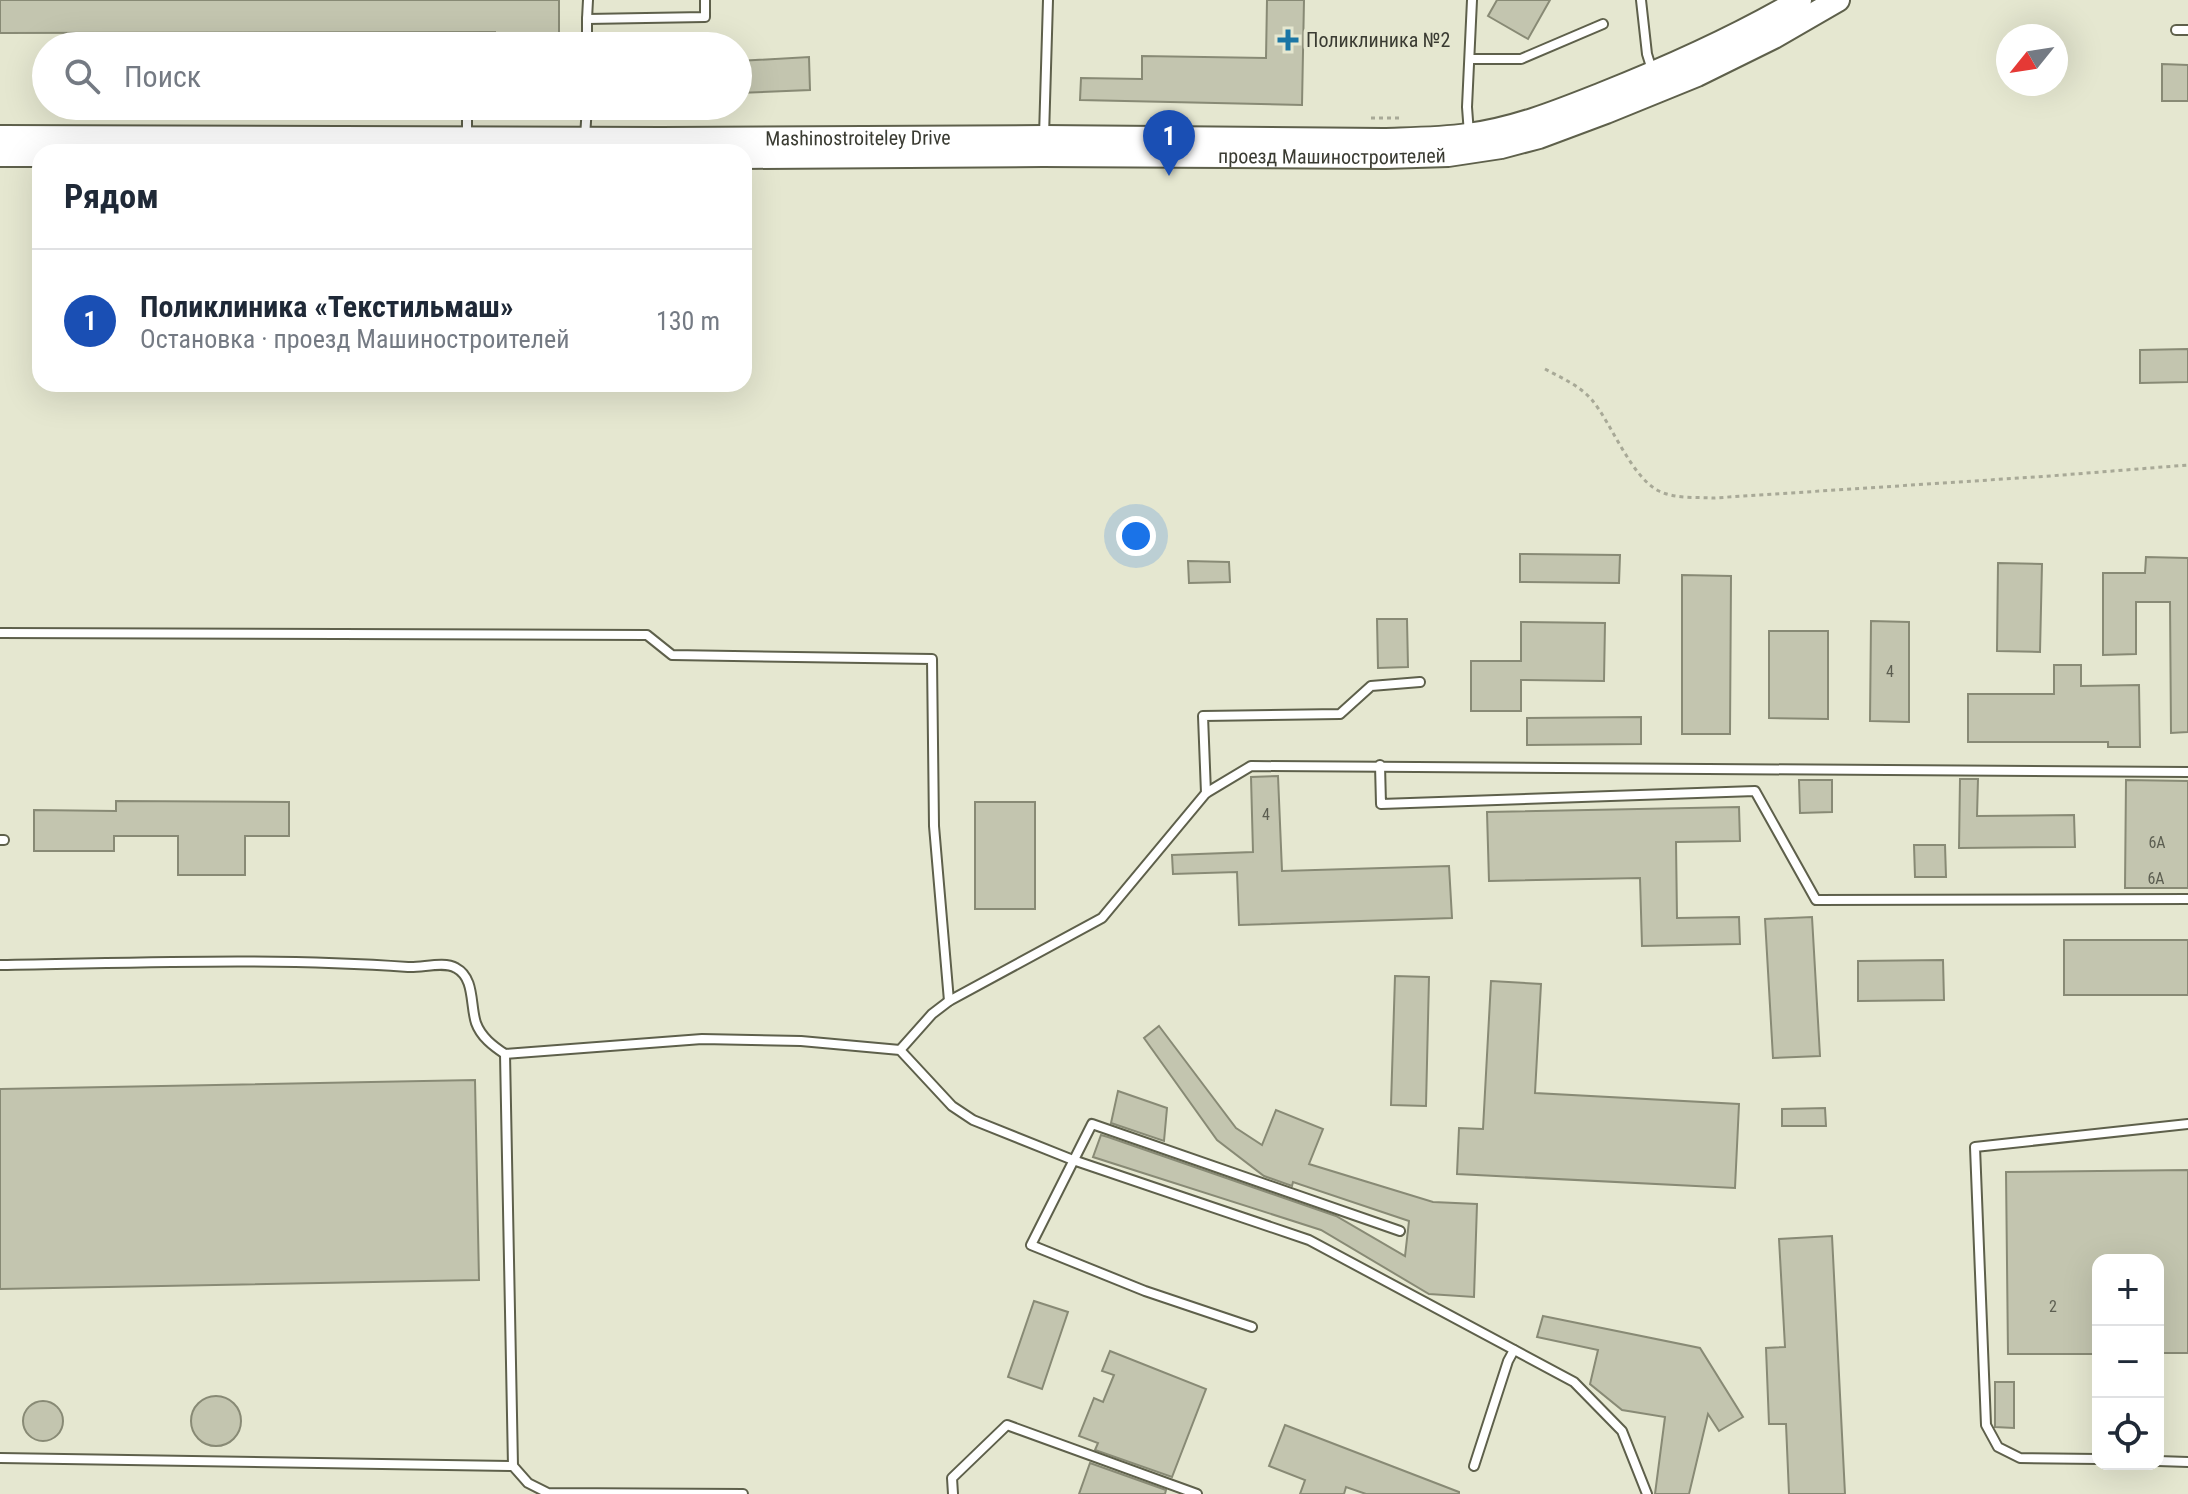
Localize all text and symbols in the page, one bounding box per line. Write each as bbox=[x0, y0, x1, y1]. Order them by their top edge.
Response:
north arrow bbox=[1996, 24, 2068, 96]
place label: Поликлиника №2 bbox=[1306, 28, 1451, 52]
marker: Поликлиника №2 bbox=[1277, 29, 1299, 51]
search box bbox=[32, 32, 752, 120]
icon: search bbox=[60, 54, 104, 98]
text: Поиск bbox=[124, 59, 201, 94]
pin: 1 bbox=[1143, 110, 1195, 176]
street label: Mashinostroiteley Drive bbox=[765, 125, 951, 150]
street label: проезд Машиностроителей bbox=[1218, 143, 1446, 169]
text: Рядом bbox=[64, 176, 159, 216]
text: Поликлиника «Текстильмаш» bbox=[140, 289, 514, 324]
text: 1 bbox=[83, 306, 97, 336]
text: 130 m bbox=[656, 306, 720, 336]
text: Остановка · проезд Машиностроителей bbox=[140, 324, 569, 354]
your location bbox=[1116, 516, 1156, 556]
house number: 4 bbox=[1886, 662, 1894, 681]
house number: 4 bbox=[1262, 805, 1270, 824]
house number: 6А bbox=[2148, 833, 2166, 852]
house number: 6А bbox=[2147, 869, 2165, 888]
map controls bbox=[2092, 1254, 2164, 1470]
button: + bbox=[2092, 1254, 2164, 1326]
house number: 2 bbox=[2049, 1297, 2057, 1316]
button: − bbox=[2092, 1326, 2164, 1398]
button: locate bbox=[2092, 1398, 2164, 1470]

